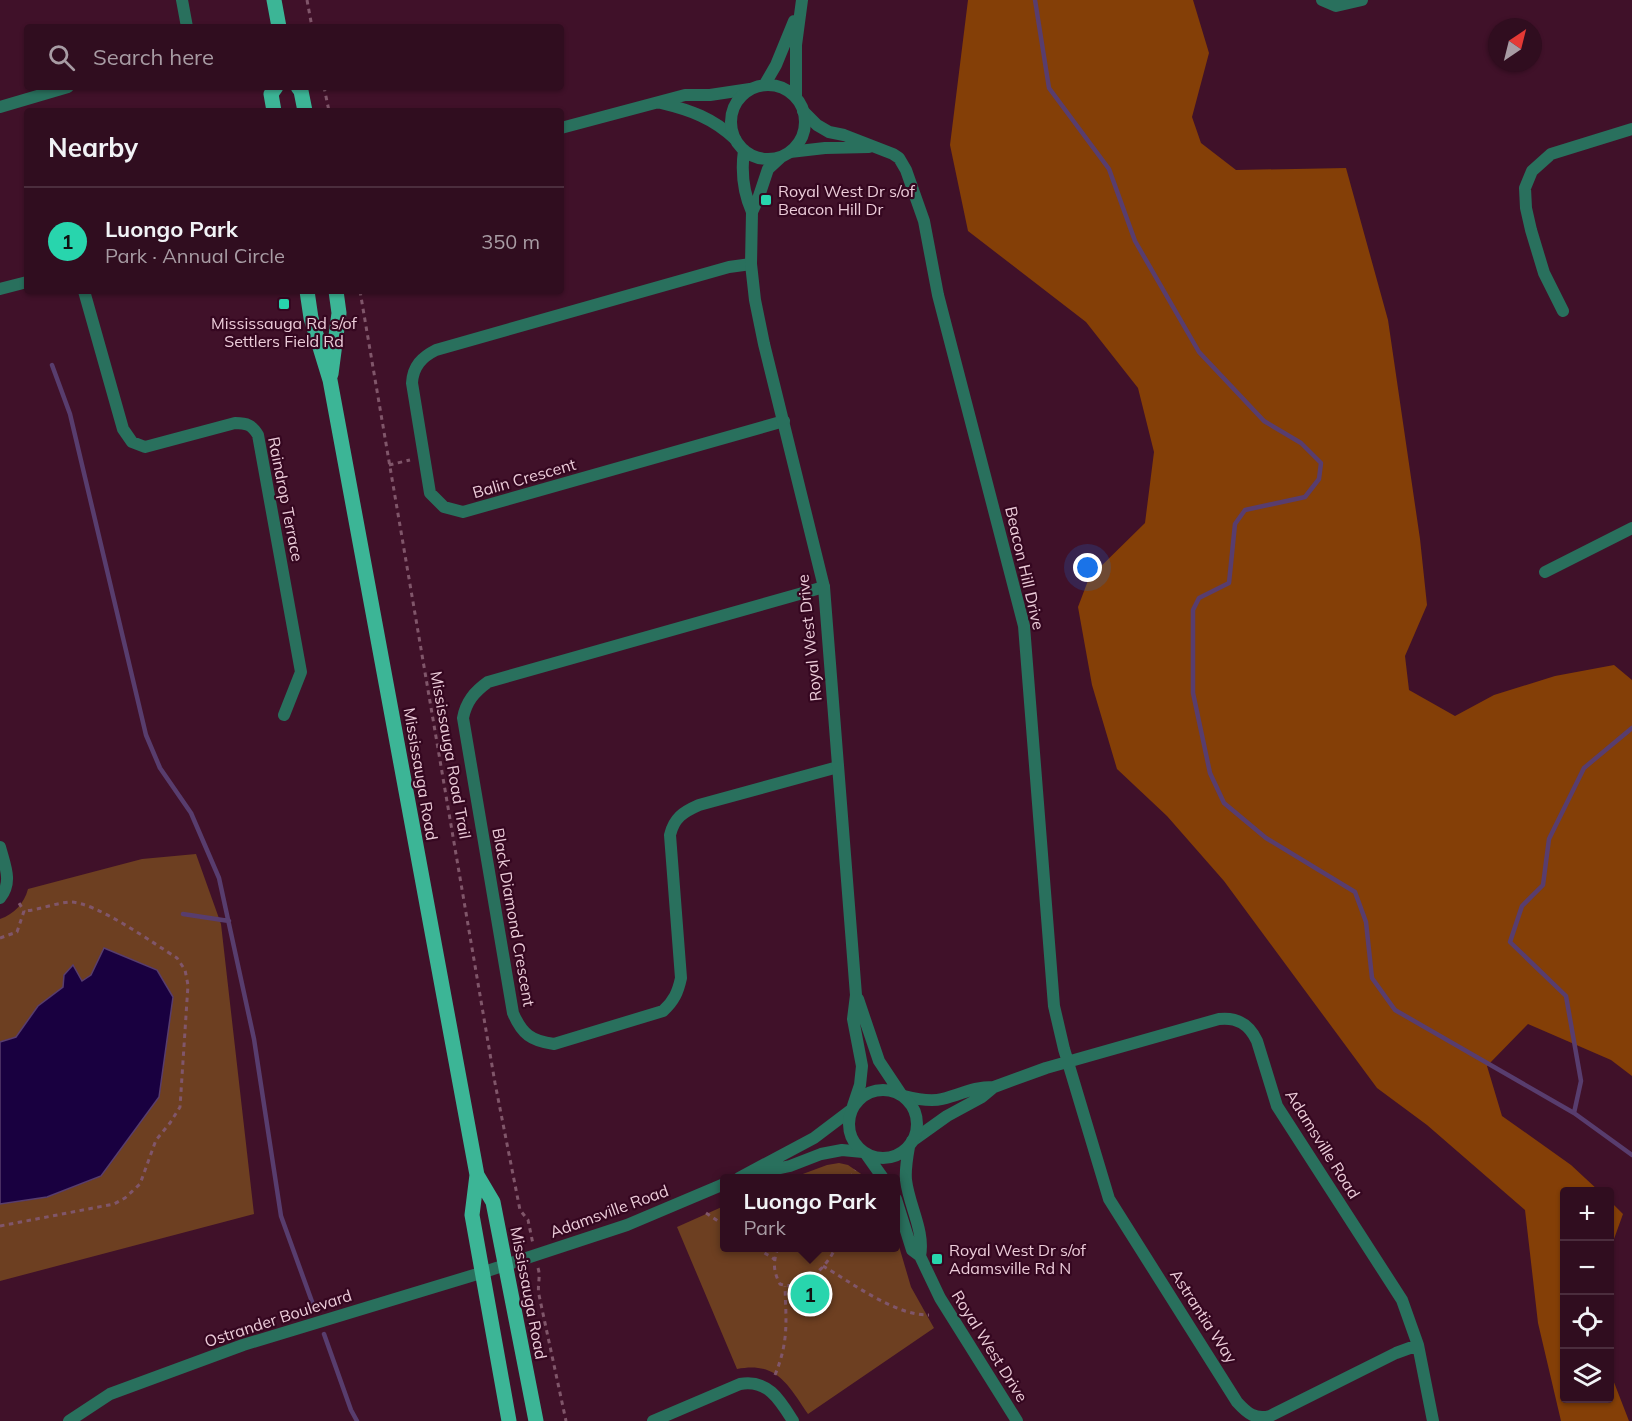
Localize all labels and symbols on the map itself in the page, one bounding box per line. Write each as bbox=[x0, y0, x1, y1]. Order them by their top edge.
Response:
north arrow bbox=[1488, 18, 1542, 72]
place label: Royal West Dr s/of Beacon Hill Dr bbox=[778, 181, 916, 219]
marker: Royal West Dr s/of Beacon Hill Dr bbox=[759, 193, 773, 207]
marker: Mississauga Rd s/of Settlers Field Rd bbox=[277, 297, 291, 311]
place label: Mississauga Rd s/of Settlers Field Rd bbox=[211, 313, 358, 351]
street label: Raindrop Terrace bbox=[264, 435, 308, 563]
street label: Balin Crescent bbox=[470, 454, 578, 502]
street label: Beacon Hill Drive bbox=[1001, 504, 1049, 632]
your location bbox=[1073, 553, 1102, 582]
street label: Royal West Drive bbox=[792, 573, 826, 703]
street label: Mississauga Road Trail bbox=[426, 669, 476, 841]
street label: Mississauga Road bbox=[399, 706, 443, 842]
street label: Black Diamond Crescent bbox=[488, 826, 540, 1008]
street label: Adamsville Road bbox=[1281, 1086, 1365, 1202]
street label: Adamsville Road bbox=[547, 1180, 671, 1242]
street label: Mississauga Road bbox=[506, 1225, 552, 1361]
place label: Royal West Dr s/of Adamsville Rd N bbox=[949, 1240, 1087, 1278]
marker: Royal West Dr s/of Adamsville Rd N bbox=[930, 1252, 944, 1266]
street label: Astrantia Way bbox=[1166, 1265, 1242, 1367]
pin: 1 bbox=[790, 1272, 830, 1316]
street label: Ostrander Boulevard bbox=[202, 1285, 354, 1351]
street label: Royal West Drive bbox=[948, 1287, 1032, 1405]

